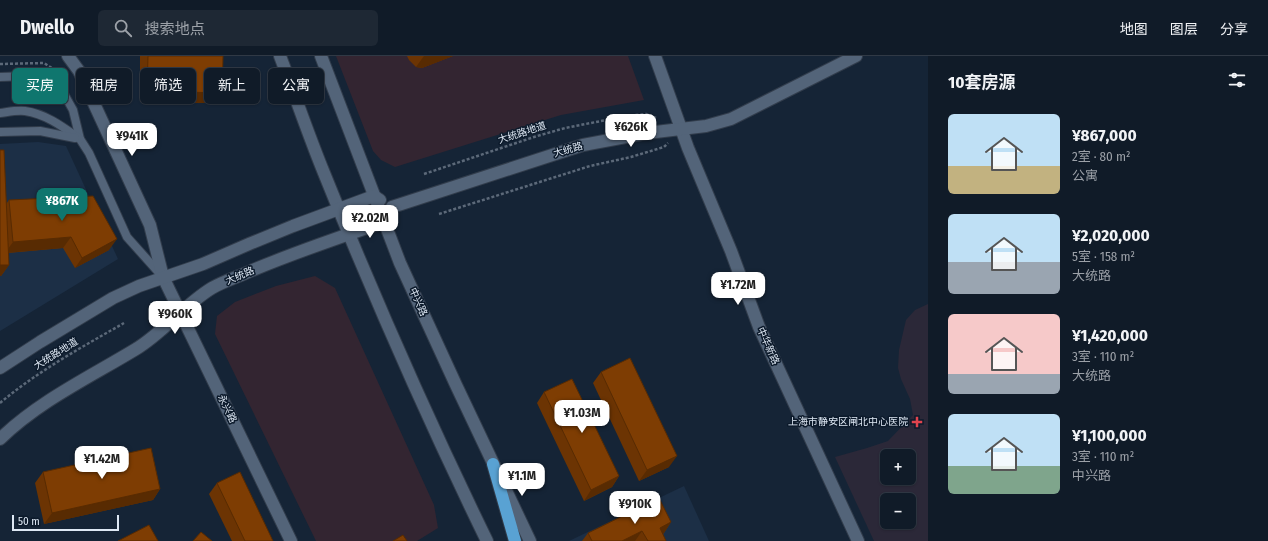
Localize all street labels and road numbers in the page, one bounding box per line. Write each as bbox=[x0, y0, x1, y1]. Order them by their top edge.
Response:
street label: 大统路地道 bbox=[496, 120, 548, 146]
street label: 大统路 bbox=[552, 140, 584, 160]
street label: 大统路 bbox=[224, 265, 256, 287]
street label: 中兴路 bbox=[406, 286, 430, 318]
street label: 中华新路 bbox=[754, 325, 782, 367]
street label: 大统路地道 bbox=[32, 336, 80, 372]
street label: 永兴路 bbox=[215, 393, 239, 425]

